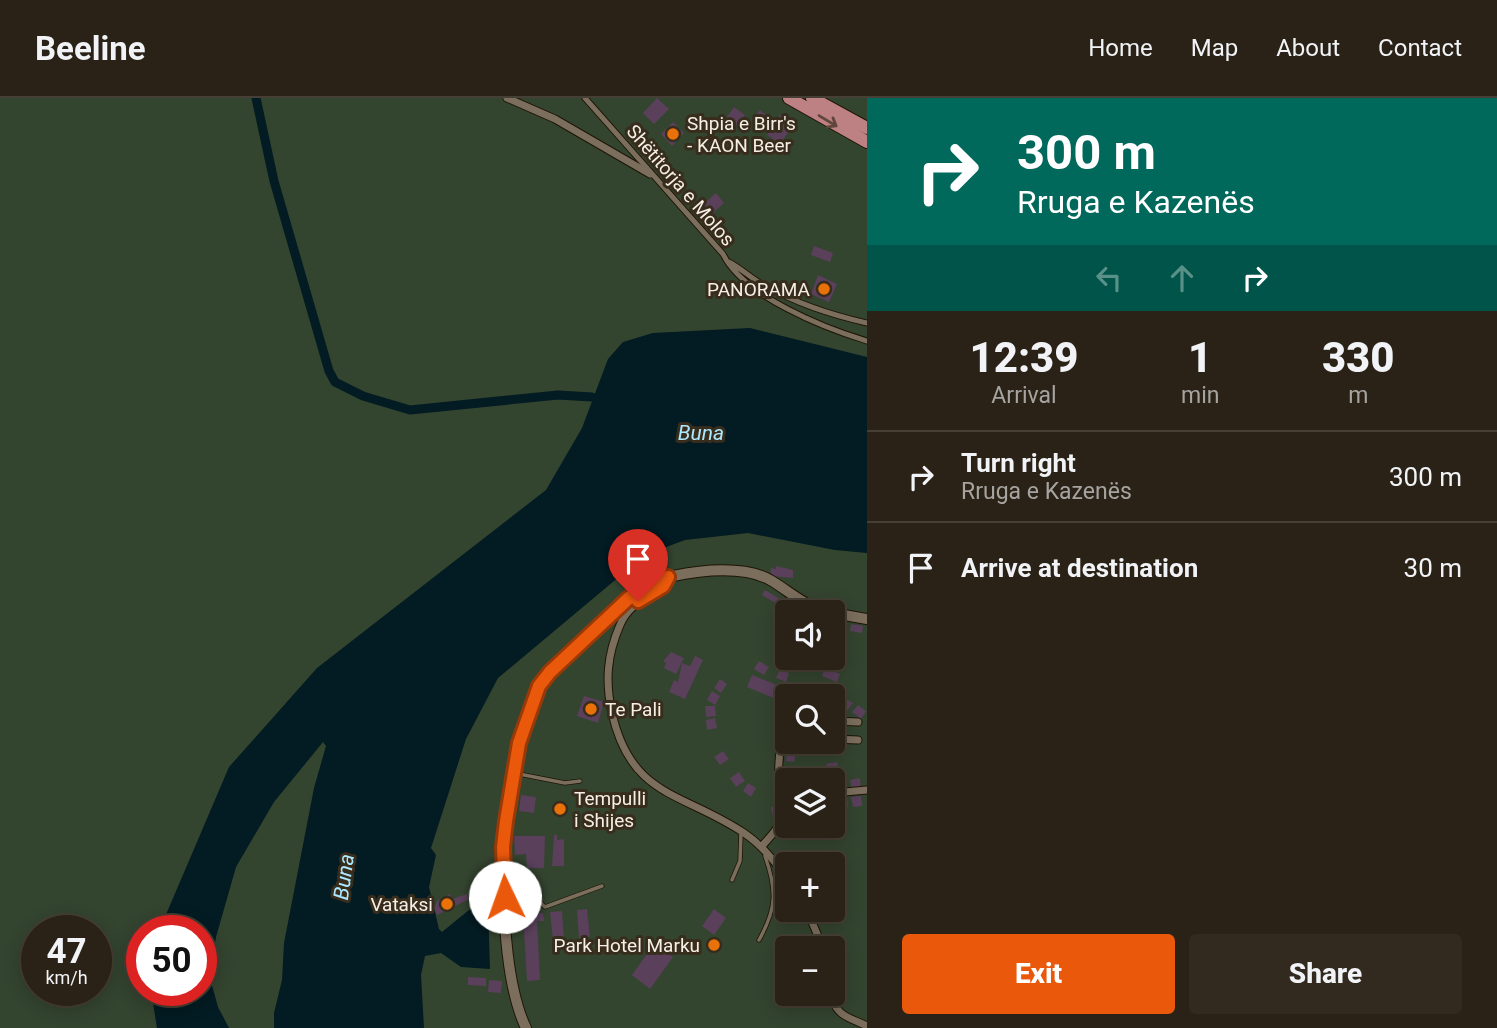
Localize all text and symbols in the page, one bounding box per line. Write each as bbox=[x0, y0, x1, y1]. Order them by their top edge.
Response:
text: Beeline bbox=[35, 29, 146, 68]
text: Home bbox=[1088, 34, 1153, 62]
text: Map bbox=[1191, 34, 1238, 62]
text: About bbox=[1276, 34, 1340, 62]
text: Contact bbox=[1378, 34, 1462, 62]
place label: Shpia e Birr's - KAON Beer bbox=[687, 112, 796, 157]
one-way arrow bbox=[817, 114, 837, 128]
street label: Shëtitorja e Molos bbox=[622, 120, 740, 251]
text: 300 m bbox=[1017, 124, 1156, 181]
marker: Shpia e Birr's - KAON Beer bbox=[665, 126, 681, 142]
icon: right bbox=[902, 126, 993, 217]
text: Rruga e Kazenës bbox=[1017, 183, 1255, 221]
icon: left bbox=[1090, 259, 1128, 297]
icon: ahead bbox=[1163, 259, 1201, 297]
icon: right bbox=[1236, 259, 1274, 297]
place label: PANORAMA bbox=[707, 278, 811, 301]
marker: PANORAMA bbox=[816, 281, 832, 297]
text: 12:39 bbox=[969, 333, 1079, 382]
text: 1 bbox=[1188, 333, 1212, 382]
text: 330 bbox=[1322, 333, 1395, 382]
text: Arrival bbox=[991, 382, 1057, 409]
text: min bbox=[1181, 382, 1219, 409]
text: m bbox=[1348, 382, 1368, 409]
water label: Buna bbox=[678, 421, 724, 445]
text: Turn right bbox=[961, 448, 1076, 478]
icon: right bbox=[902, 458, 940, 496]
text: 300 m bbox=[1389, 462, 1462, 492]
text: Rruga e Kazenës bbox=[961, 478, 1132, 505]
pin bbox=[608, 529, 668, 601]
icon: arrive bbox=[619, 540, 657, 578]
icon: arrive bbox=[902, 549, 940, 587]
text: Arrive at destination bbox=[961, 553, 1198, 583]
text: 30 m bbox=[1404, 553, 1462, 583]
map controls bbox=[775, 600, 845, 1006]
button: sound bbox=[775, 600, 845, 670]
button: search bbox=[775, 684, 845, 754]
place label: Te Pali bbox=[605, 698, 662, 721]
marker: Te Pali bbox=[583, 701, 599, 717]
button: layers bbox=[775, 768, 845, 838]
place label: Tempulli i Shijes bbox=[574, 787, 646, 832]
marker: Tempulli i Shijes bbox=[552, 801, 568, 817]
water label: Buna bbox=[329, 852, 359, 902]
button: + bbox=[775, 852, 845, 922]
position arrow bbox=[468, 860, 542, 934]
place label: Vataksi bbox=[370, 893, 433, 916]
marker: Vataksi bbox=[439, 896, 455, 912]
speed limit sign: 50 bbox=[126, 915, 217, 1006]
text: 47 bbox=[46, 931, 87, 972]
place label: Park Hotel Marku bbox=[554, 934, 700, 957]
button: Exit bbox=[902, 934, 1175, 1014]
button: Share bbox=[1189, 934, 1462, 1014]
button: − bbox=[775, 936, 845, 1006]
marker: Park Hotel Marku bbox=[706, 937, 722, 953]
text: km/h bbox=[45, 967, 88, 988]

